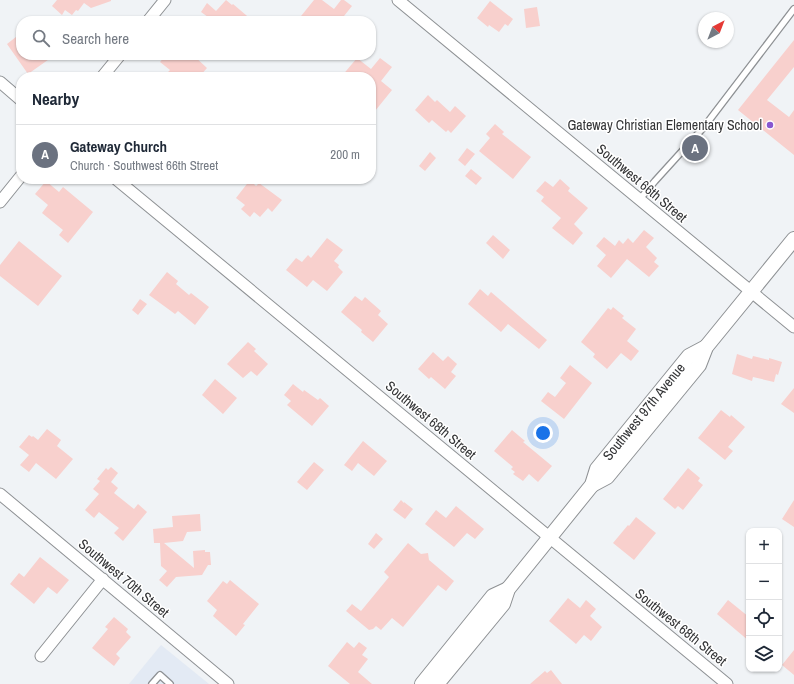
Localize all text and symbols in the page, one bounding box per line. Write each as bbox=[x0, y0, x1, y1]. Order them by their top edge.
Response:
north arrow bbox=[698, 12, 734, 48]
search box bbox=[16, 16, 376, 60]
icon: search bbox=[30, 27, 52, 49]
text: Search here bbox=[62, 28, 129, 49]
text: Nearby bbox=[32, 87, 79, 110]
place label: Gateway Christian Elementary School bbox=[567, 116, 762, 134]
marker: Gateway Christian Elementary School bbox=[765, 120, 775, 130]
pin: A bbox=[682, 133, 708, 163]
text: Gateway Church bbox=[70, 136, 167, 157]
street label: Southwest 66th Street bbox=[593, 140, 691, 226]
text: A bbox=[41, 146, 49, 163]
text: 200 m bbox=[330, 146, 360, 163]
text: Church · Southwest 66th Street bbox=[70, 157, 218, 174]
street label: Southwest 97th Avenue bbox=[599, 359, 689, 464]
street label: Southwest 68th Street bbox=[382, 377, 480, 463]
your location bbox=[533, 423, 553, 443]
map controls bbox=[746, 528, 782, 672]
button: + bbox=[746, 528, 782, 564]
street label: Southwest 70th Street bbox=[75, 535, 173, 621]
button: − bbox=[746, 564, 782, 600]
street label: Southwest 68th Street bbox=[631, 584, 731, 670]
button: locate bbox=[746, 600, 782, 636]
button: layers bbox=[746, 636, 782, 672]

